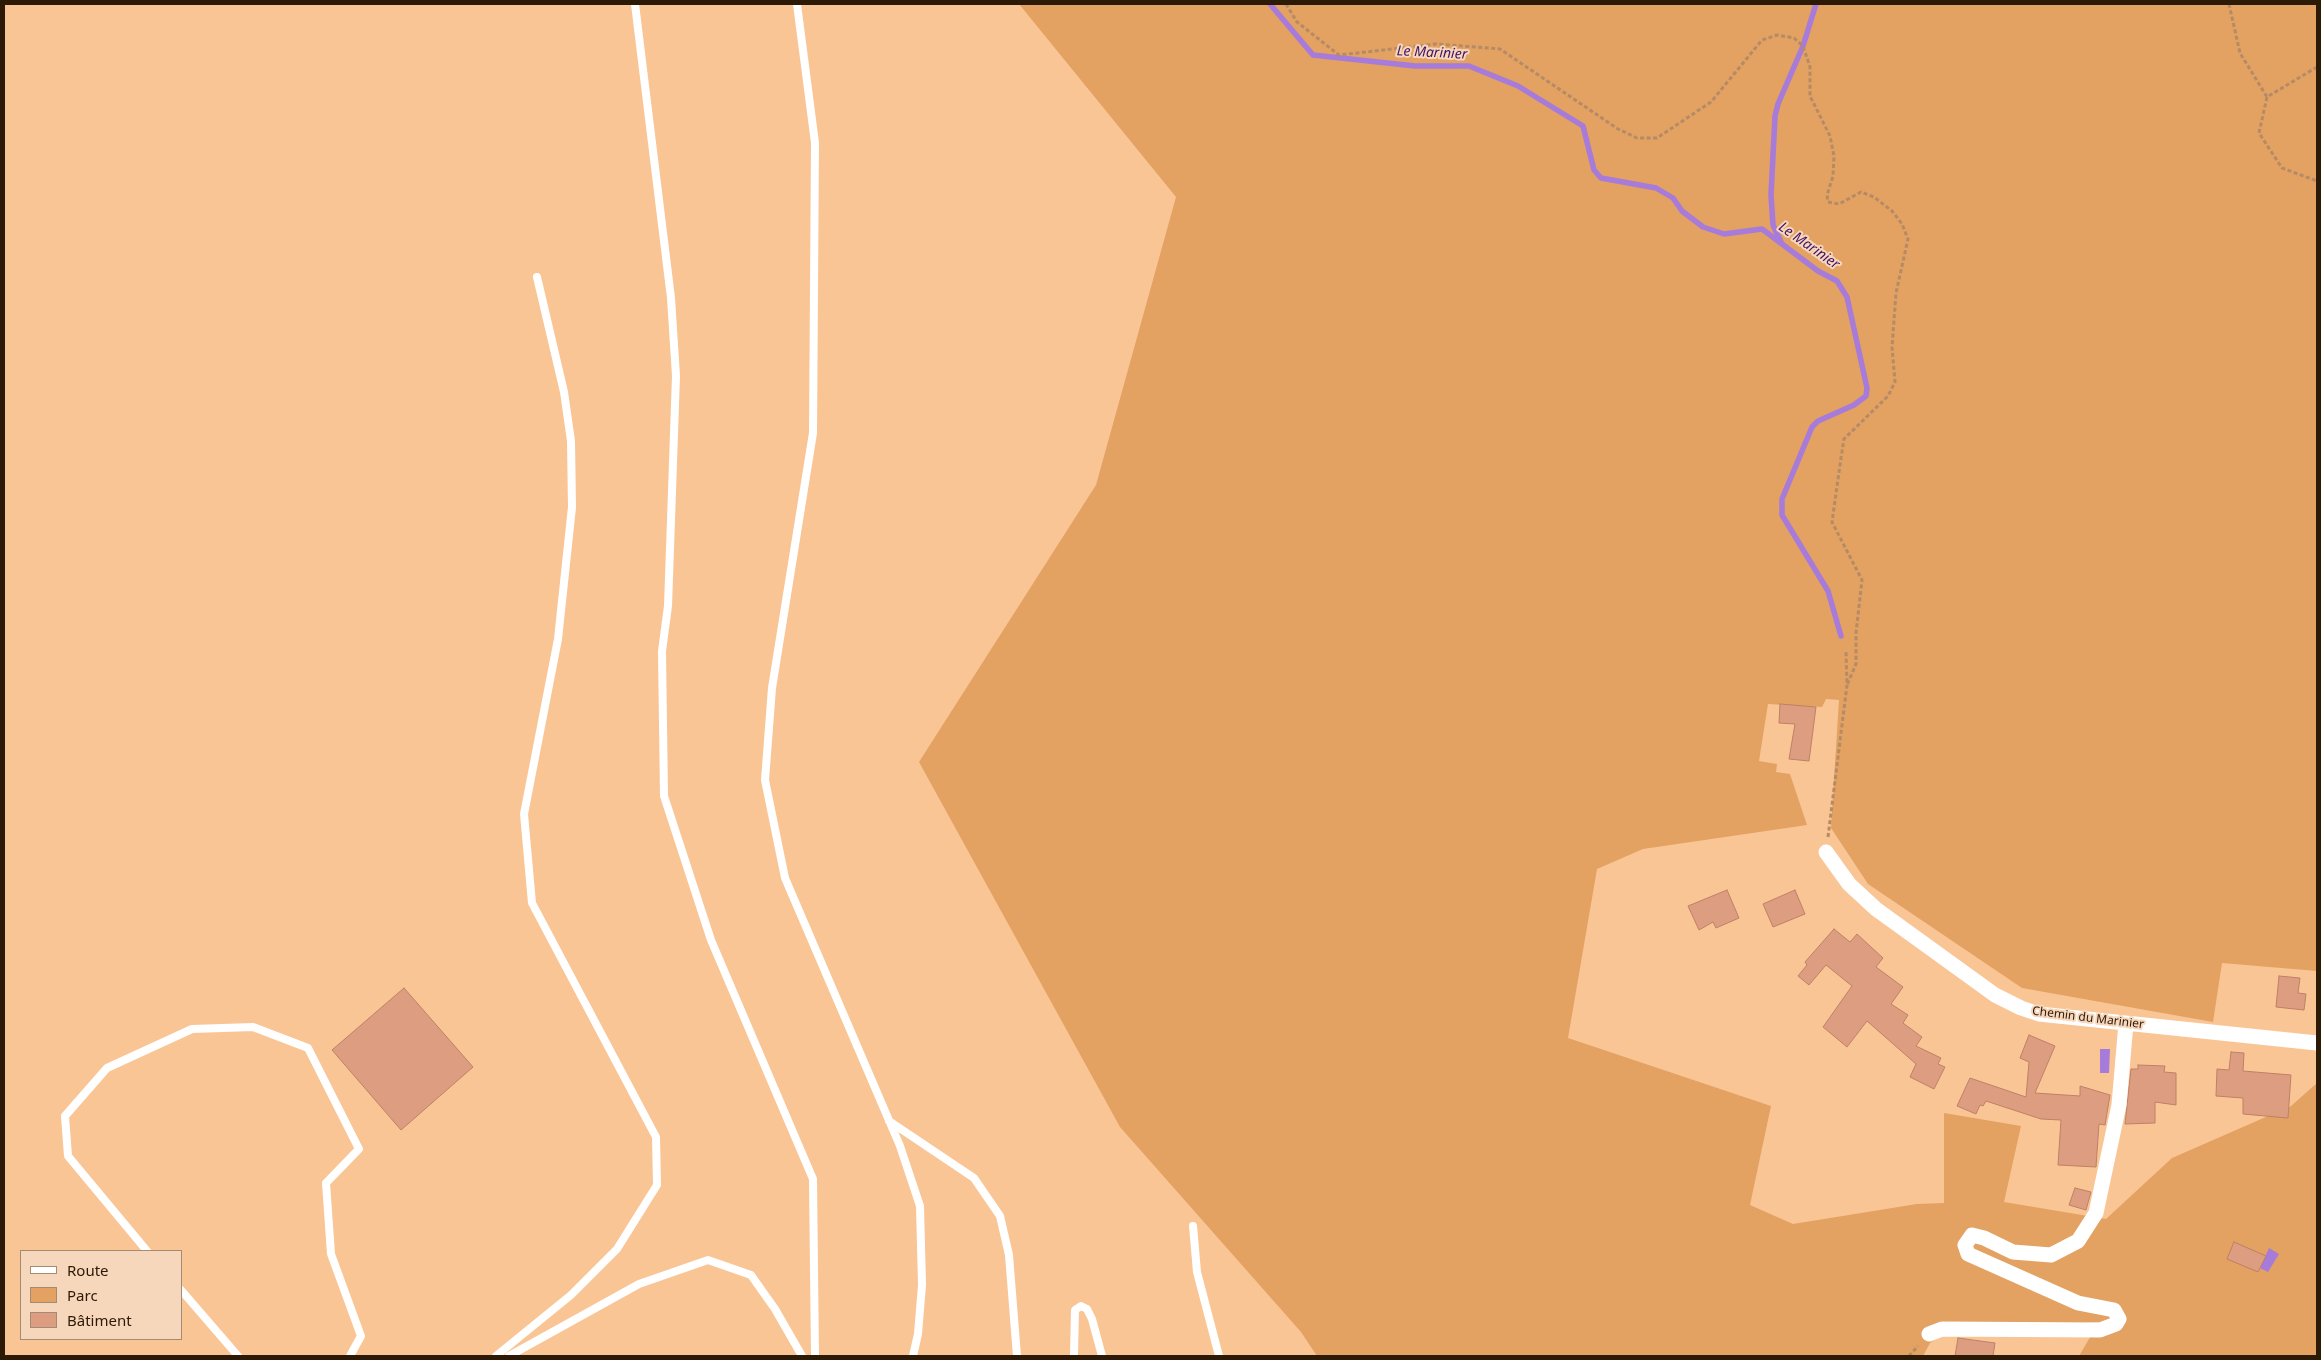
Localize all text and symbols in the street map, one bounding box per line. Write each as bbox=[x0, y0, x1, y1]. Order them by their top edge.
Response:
water label: Le Marinier bbox=[1396, 43, 1468, 63]
water label: Le Marinier bbox=[1775, 219, 1843, 273]
street label: Chemin du Marinier bbox=[2031, 1004, 2145, 1032]
legend bbox=[20, 1250, 182, 1340]
text: Route bbox=[67, 1260, 109, 1280]
text: Parc bbox=[67, 1285, 98, 1305]
text: Bâtiment bbox=[67, 1310, 132, 1330]

